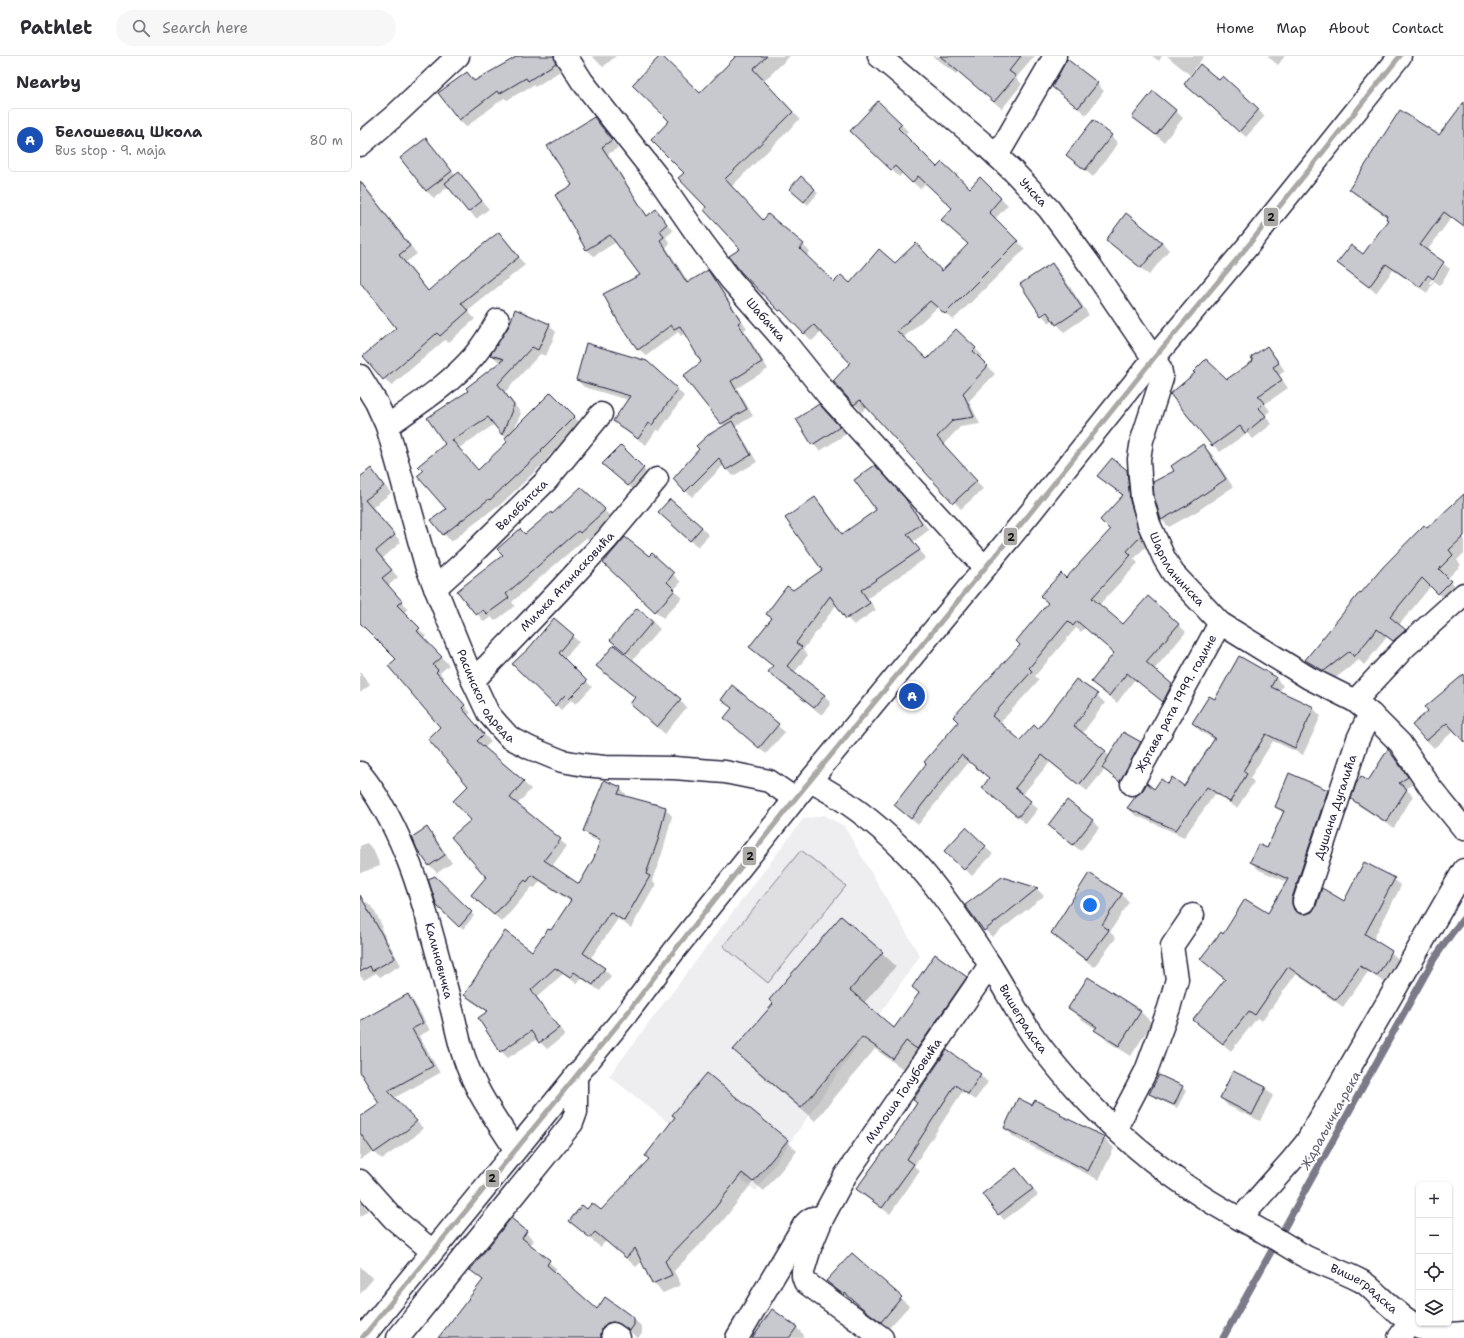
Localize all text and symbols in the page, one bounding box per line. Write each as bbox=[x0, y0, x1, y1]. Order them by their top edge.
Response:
search box bbox=[116, 10, 396, 46]
text: Pathlet bbox=[20, 15, 92, 40]
icon: search bbox=[130, 17, 152, 39]
text: Search here bbox=[162, 18, 248, 38]
text: Home bbox=[1216, 19, 1255, 37]
text: Map bbox=[1277, 19, 1307, 37]
text: About bbox=[1329, 19, 1370, 37]
text: Contact bbox=[1392, 19, 1444, 37]
text: Nearby bbox=[16, 71, 81, 93]
text: Белошевац Школа bbox=[55, 122, 202, 142]
text: A bbox=[25, 132, 35, 149]
text: 80 m bbox=[309, 132, 343, 149]
text: Bus stop · 9. маја bbox=[55, 142, 166, 159]
street label: Унска bbox=[1016, 175, 1051, 210]
line badge: 2 bbox=[1263, 207, 1279, 227]
text: 2 bbox=[1267, 210, 1275, 225]
street label: Шабачка bbox=[742, 294, 790, 345]
street label: Велебитска bbox=[492, 475, 551, 534]
line badge: 2 bbox=[1003, 527, 1018, 546]
street label: Миљка Атанасковића bbox=[517, 528, 618, 635]
street label: Шарпланинска bbox=[1146, 529, 1209, 610]
text: 2 bbox=[1007, 530, 1015, 545]
street label: Жртава рата 1999. године bbox=[1132, 631, 1220, 775]
street label: Расинског одреда bbox=[453, 647, 518, 747]
pin: A bbox=[899, 681, 925, 711]
street label: Душана Дугалића bbox=[1311, 752, 1360, 862]
line badge: 2 bbox=[742, 846, 757, 866]
text: 2 bbox=[746, 849, 754, 864]
your location bbox=[1080, 895, 1100, 915]
street label: Калиновичка bbox=[421, 921, 457, 1001]
street label: Вишеградска bbox=[995, 981, 1051, 1057]
street label: Милоша Голубовића bbox=[862, 1035, 946, 1147]
water label: Ждраљичка река bbox=[1296, 1068, 1364, 1173]
line badge: 2 bbox=[485, 1169, 500, 1188]
text: 2 bbox=[488, 1171, 496, 1186]
map controls bbox=[1416, 1182, 1452, 1326]
button: + bbox=[1416, 1182, 1452, 1218]
button: − bbox=[1416, 1218, 1452, 1254]
button: locate bbox=[1416, 1254, 1452, 1290]
street label: Вишеградска bbox=[1328, 1260, 1401, 1317]
button: layers bbox=[1416, 1290, 1452, 1326]

